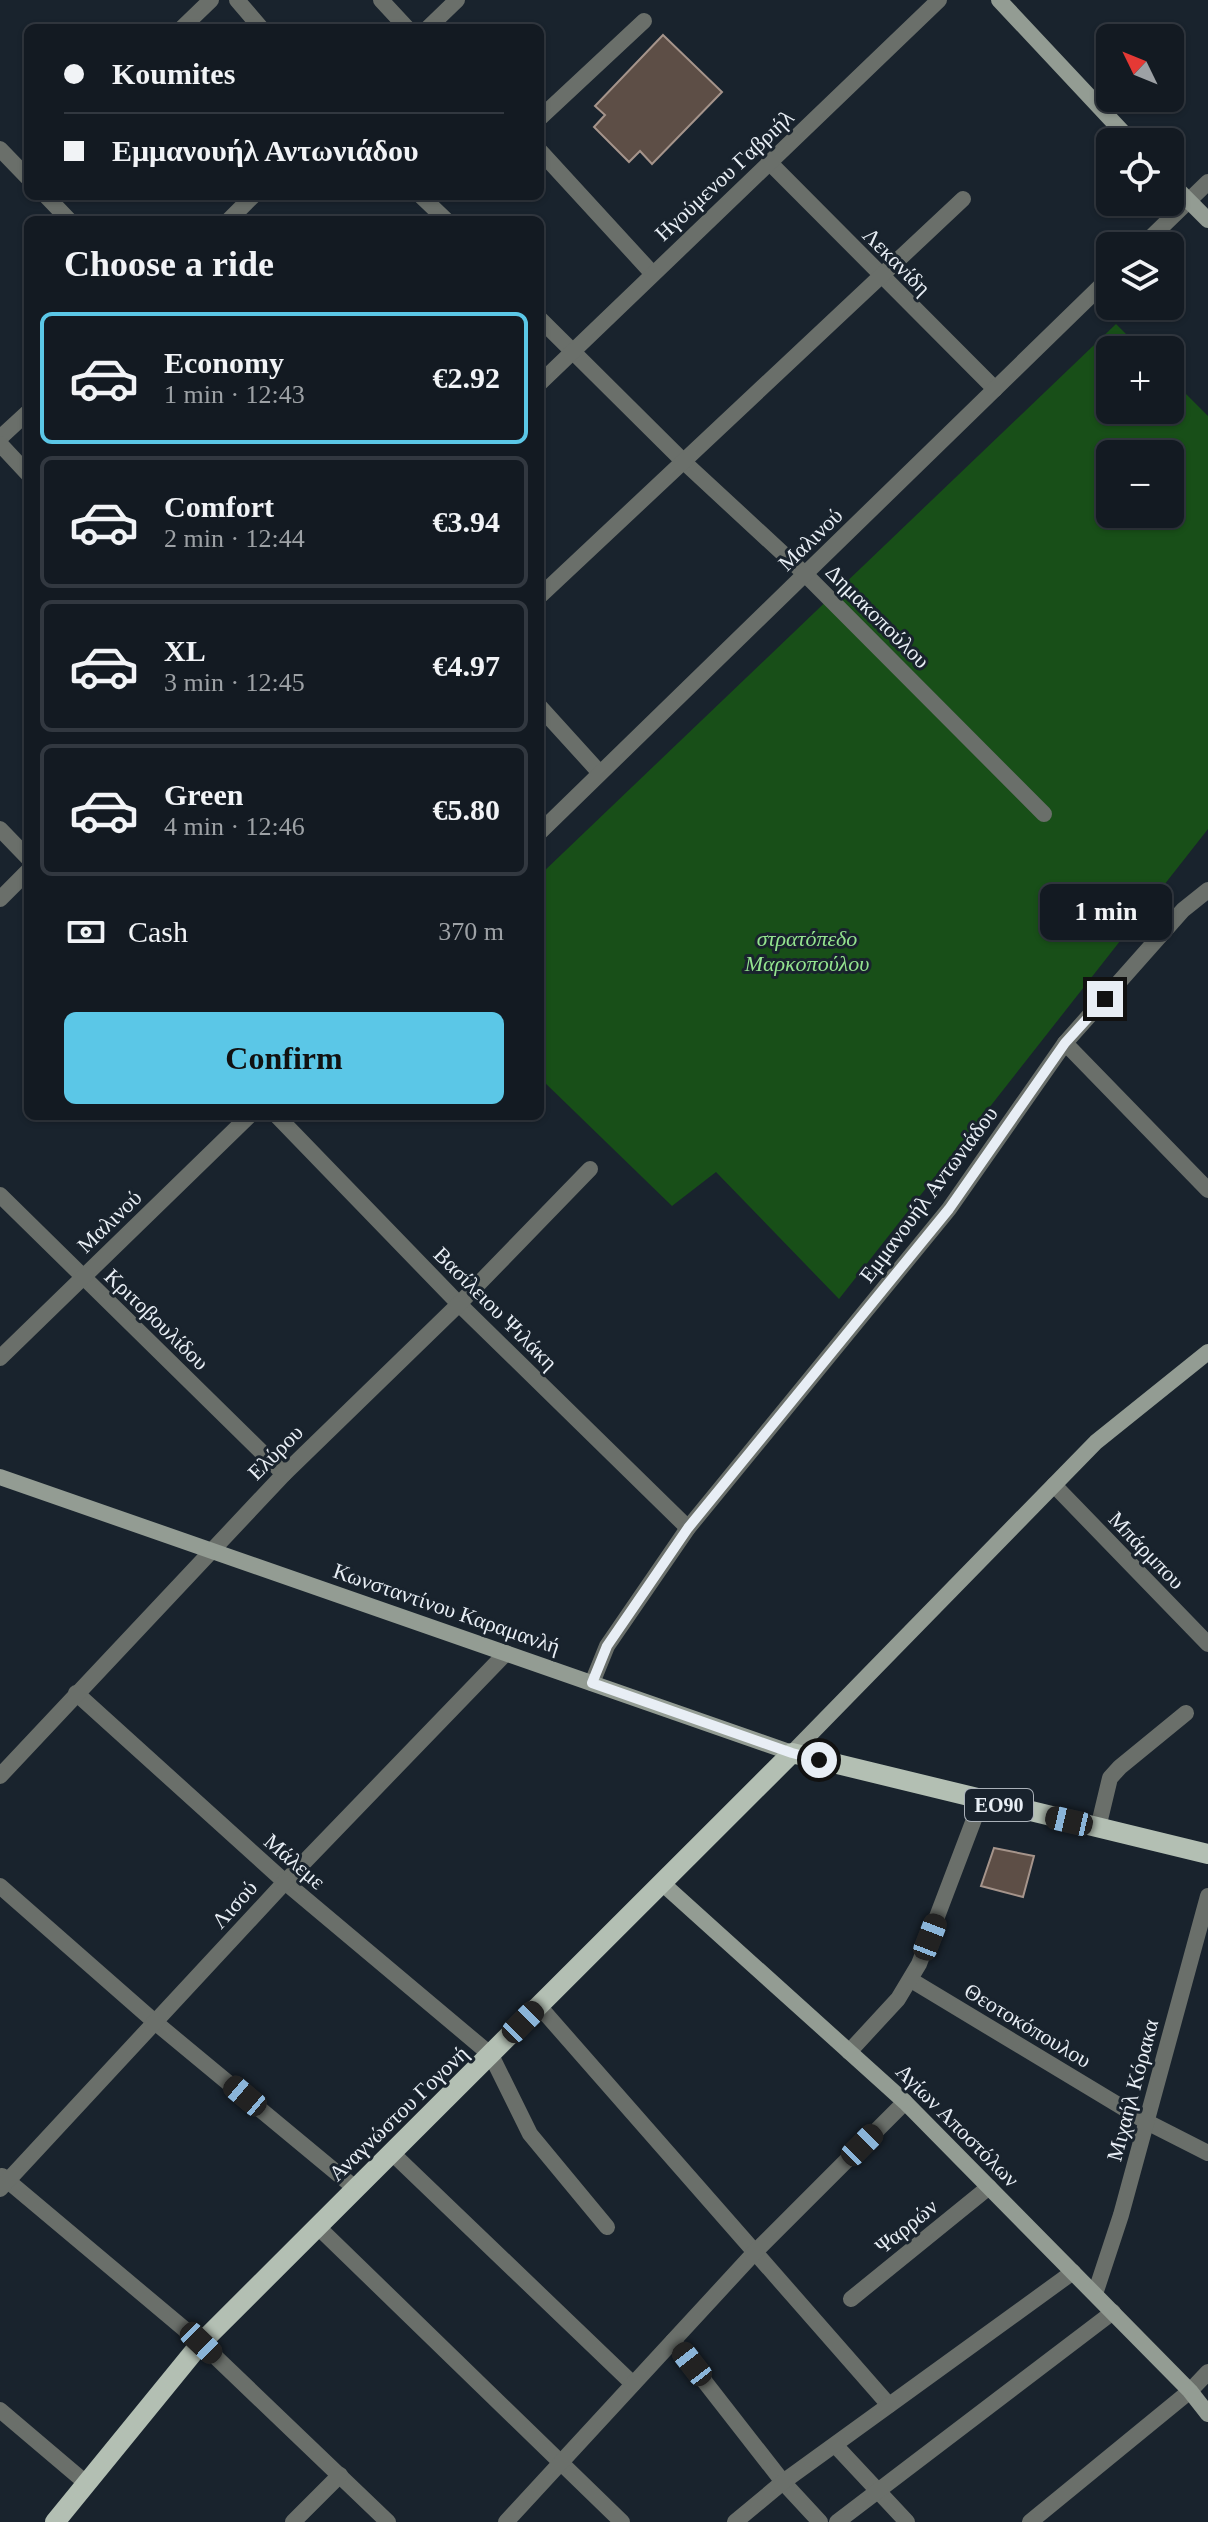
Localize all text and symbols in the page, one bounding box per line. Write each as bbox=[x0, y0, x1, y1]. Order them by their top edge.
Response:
north arrow bbox=[1096, 24, 1184, 112]
map controls bbox=[1096, 24, 1184, 528]
text: Koumites bbox=[112, 57, 235, 90]
street label: Ηγούμενου Γαβριήλ bbox=[650, 104, 799, 246]
button: locate bbox=[1096, 128, 1184, 216]
text: Εμμανουήλ Αντωνιάδου bbox=[112, 134, 419, 167]
street label: Λεκανίδη bbox=[858, 222, 936, 300]
button: layers bbox=[1096, 232, 1184, 320]
text: Choose a ride bbox=[64, 244, 274, 284]
button: + bbox=[1096, 336, 1184, 424]
icon: car bbox=[68, 342, 140, 414]
text: Economy bbox=[164, 346, 284, 379]
text: €2.92 bbox=[433, 361, 500, 394]
text: 1 min · 12:43 bbox=[164, 380, 305, 409]
button: − bbox=[1096, 440, 1184, 528]
icon: car bbox=[68, 486, 140, 558]
text: Comfort bbox=[164, 490, 274, 523]
street label: Μαλινού bbox=[773, 503, 848, 576]
text: €3.94 bbox=[433, 505, 500, 538]
text: 2 min · 12:44 bbox=[164, 524, 305, 553]
street label: Δημακοπούλου bbox=[821, 559, 935, 673]
icon: car bbox=[68, 630, 140, 702]
text: XL bbox=[164, 634, 206, 667]
text: €4.97 bbox=[433, 649, 500, 682]
text: 3 min · 12:45 bbox=[164, 668, 305, 697]
icon: car bbox=[68, 774, 140, 846]
text: Green bbox=[164, 778, 243, 811]
text: €5.80 bbox=[433, 793, 500, 826]
text: 4 min · 12:46 bbox=[164, 812, 305, 841]
callout: 1 min bbox=[1039, 883, 1171, 939]
text: 1 min bbox=[1075, 897, 1137, 926]
icon: cash bbox=[64, 910, 108, 954]
text: Cash bbox=[128, 915, 188, 948]
text: 370 m bbox=[438, 917, 504, 946]
park label: στρατόπεδο Μαρκοπούλου bbox=[744, 926, 869, 976]
route end bbox=[1087, 981, 1123, 1017]
button: Confirm bbox=[64, 1012, 504, 1104]
street label: Εμμανουήλ Αντωνιάδου bbox=[854, 1101, 1003, 1287]
street label: Μαλινού bbox=[72, 1185, 147, 1258]
street label: Βασίλειου Ψιλάκη bbox=[429, 1241, 563, 1375]
street label: Κριτοβουλίδου bbox=[100, 1264, 214, 1375]
street label: Ελύρου bbox=[243, 1420, 308, 1485]
street label: Μπάρμπου bbox=[1104, 1506, 1190, 1594]
street label: Κωνσταντίνου Καραμανλή bbox=[330, 1558, 563, 1659]
route start bbox=[801, 1742, 837, 1778]
road number: ΕΟ90 bbox=[965, 1789, 1033, 1821]
car bbox=[1043, 1804, 1095, 1838]
street label: Μάλεμε bbox=[259, 1828, 330, 1894]
street label: Λισού bbox=[206, 1875, 262, 1933]
car bbox=[910, 1910, 950, 1964]
street label: Θεοτοκόπουλου bbox=[960, 1978, 1096, 2073]
car bbox=[498, 1997, 548, 2047]
street label: Μιχαήλ Κόρακα bbox=[1102, 2016, 1164, 2164]
street label: Αναγνώστου Γογονή bbox=[324, 2041, 473, 2186]
street label: Αγίων Αποστόλων bbox=[891, 2059, 1024, 2192]
car bbox=[219, 2071, 271, 2121]
car bbox=[837, 2120, 887, 2170]
street label: Ψαρρών bbox=[870, 2194, 942, 2259]
car bbox=[175, 2318, 227, 2368]
car bbox=[668, 2338, 716, 2390]

